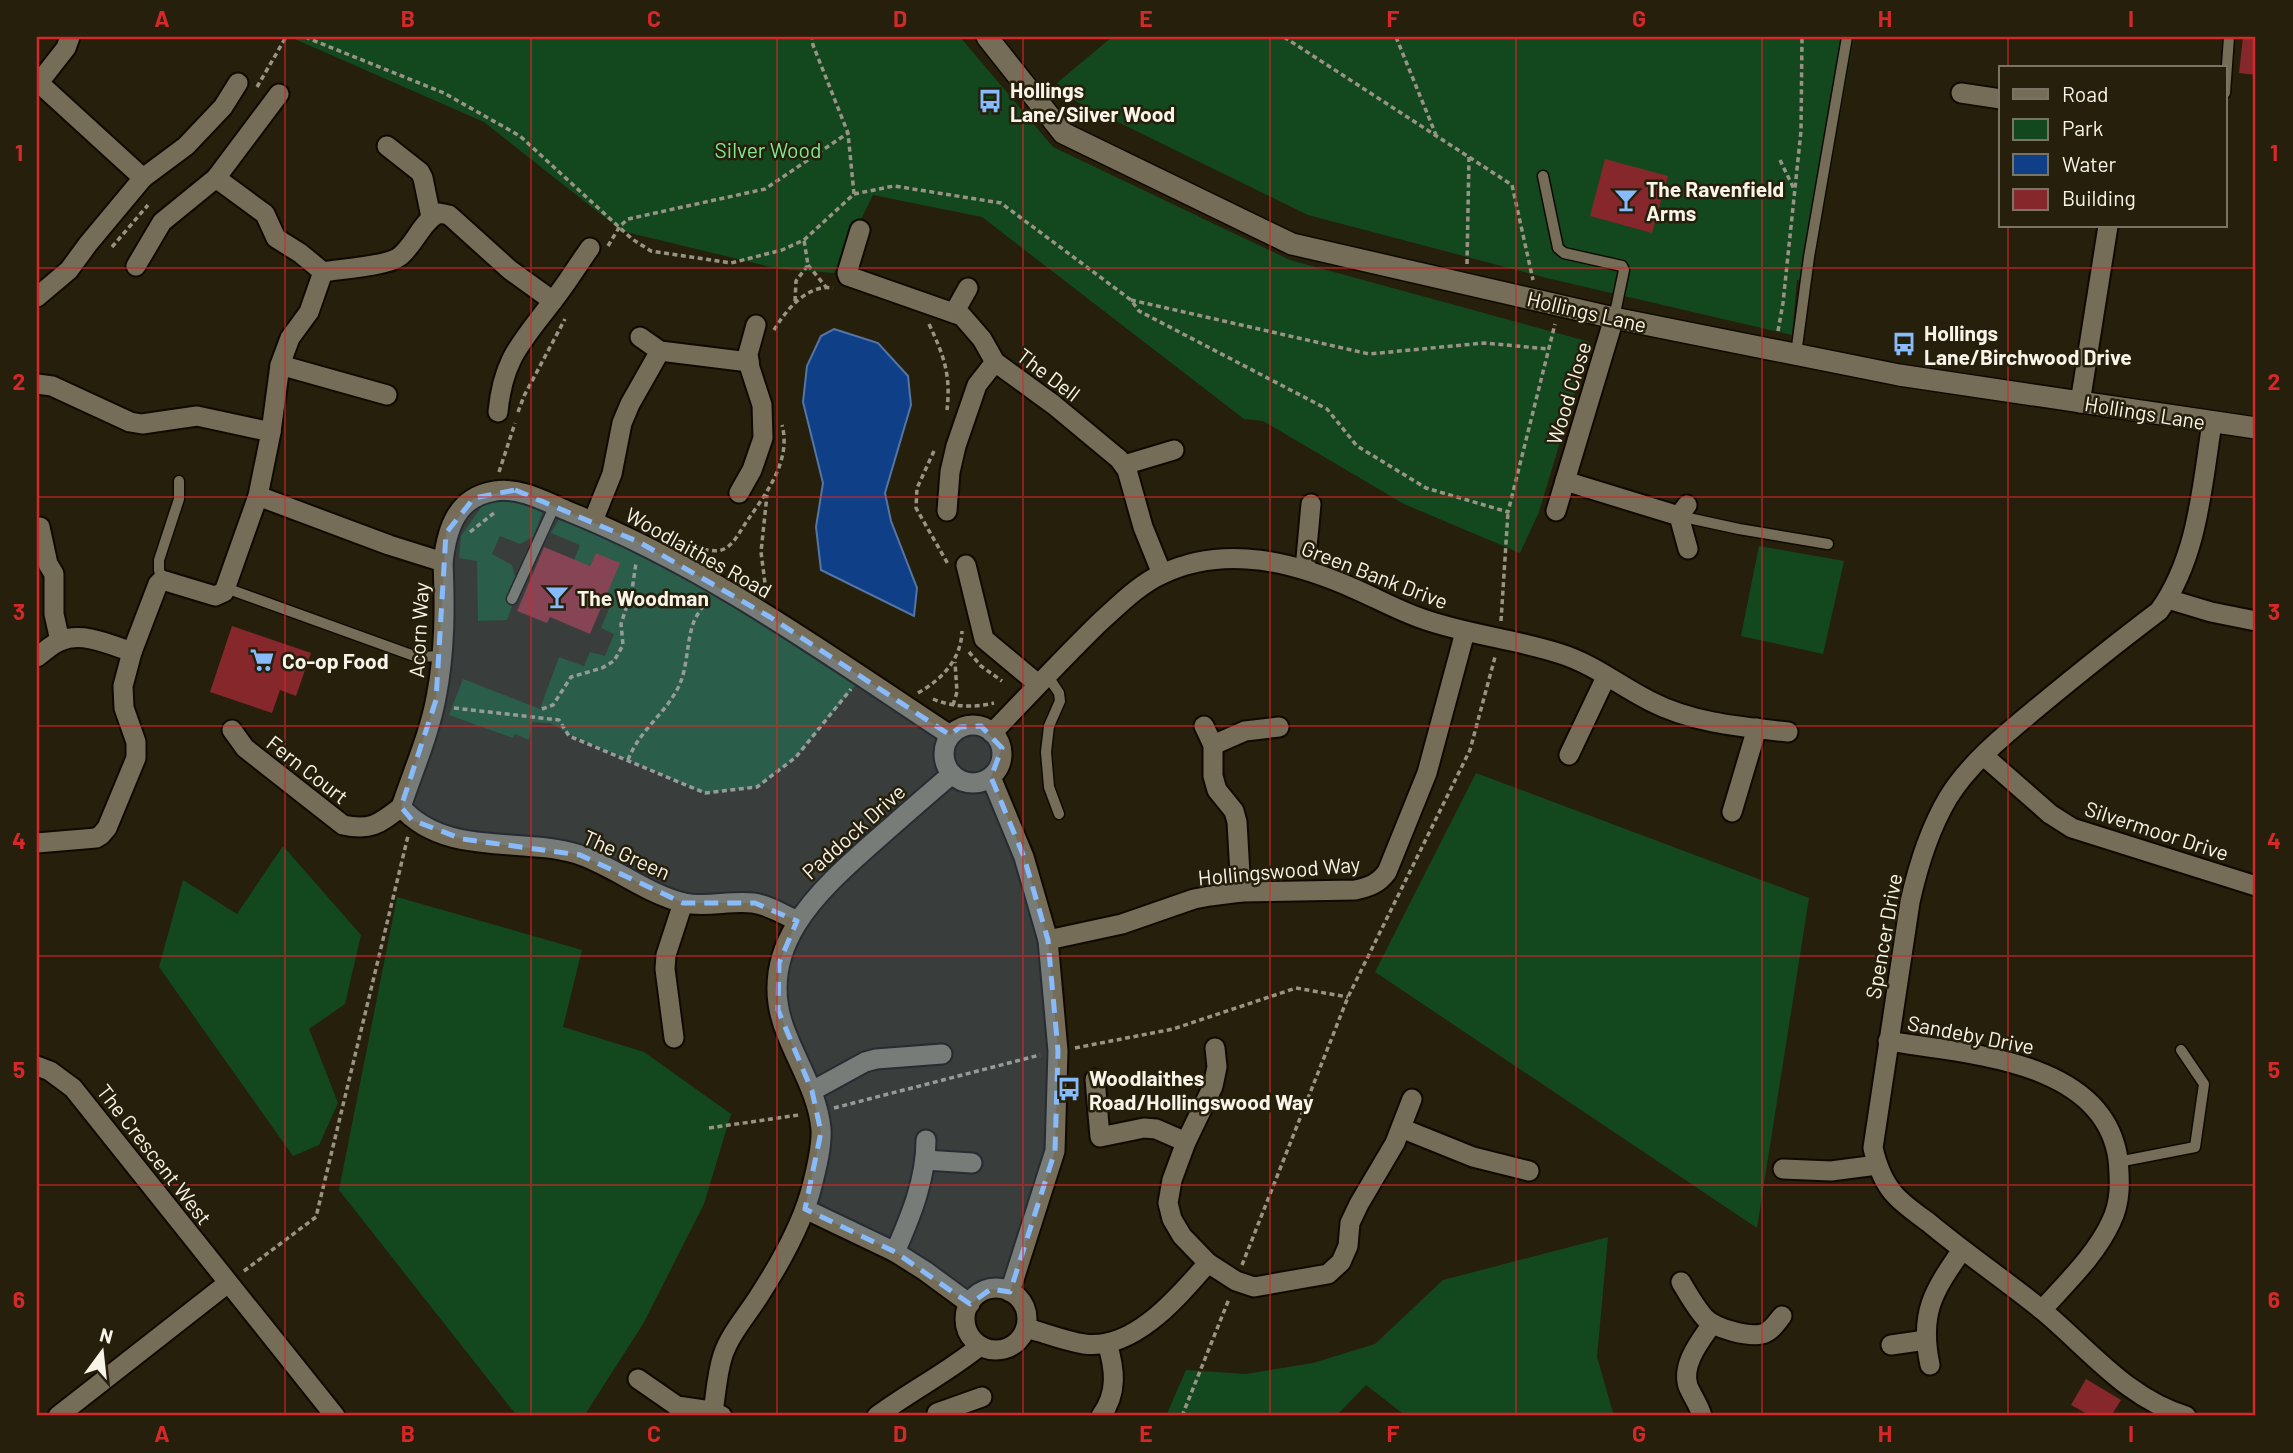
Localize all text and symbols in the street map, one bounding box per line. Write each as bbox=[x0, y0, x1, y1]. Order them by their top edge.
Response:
text: A bbox=[154, 4, 170, 32]
text: B bbox=[401, 4, 415, 32]
text: C bbox=[647, 4, 661, 32]
text: D bbox=[893, 4, 907, 32]
text: E bbox=[1139, 4, 1153, 32]
text: F bbox=[1387, 4, 1400, 32]
text: G bbox=[1632, 4, 1646, 32]
text: H bbox=[1878, 4, 1892, 32]
text: I bbox=[2128, 4, 2134, 32]
legend bbox=[1999, 66, 2226, 228]
place label: Hollings Lane/Silver Wood bbox=[1010, 77, 1175, 126]
text: Road bbox=[2062, 81, 2108, 106]
bus stop icon: Hollings Lane/Silver Wood bbox=[976, 87, 1004, 115]
text: Park bbox=[2062, 115, 2103, 140]
park label: Silver Wood bbox=[715, 137, 821, 162]
text: 1 bbox=[15, 138, 23, 166]
text: 1 bbox=[2270, 138, 2278, 166]
text: Water bbox=[2062, 151, 2117, 176]
place label: The Ravenfield Arms bbox=[1646, 176, 1784, 225]
text: Building bbox=[2062, 185, 2136, 210]
bar icon: The Ravenfield Arms bbox=[1612, 186, 1640, 214]
street label: Hollings Lane bbox=[1525, 285, 1649, 337]
place label: Hollings Lane/Birchwood Drive bbox=[1924, 320, 2132, 369]
bus stop icon: Hollings Lane/Birchwood Drive bbox=[1890, 330, 1918, 358]
street label: Wood Close bbox=[1541, 339, 1595, 447]
street label: The Dell bbox=[1013, 342, 1085, 406]
text: 2 bbox=[13, 367, 25, 395]
text: 2 bbox=[2268, 367, 2280, 395]
street label: Hollings Lane bbox=[2083, 390, 2207, 434]
street label: Woodlaithes Road bbox=[622, 501, 776, 603]
street label: Green Bank Drive bbox=[1298, 535, 1452, 613]
street label: Acorn Way bbox=[403, 581, 433, 678]
bar icon: The Woodman bbox=[543, 583, 571, 611]
place label: The Woodman bbox=[577, 585, 709, 610]
text: 3 bbox=[13, 597, 25, 625]
text: 3 bbox=[2268, 597, 2280, 625]
supermarket icon: Co-op Food bbox=[248, 646, 276, 674]
place label: Co-op Food bbox=[282, 648, 389, 673]
street label: Fern Court bbox=[262, 729, 354, 809]
street label: Paddock Drive bbox=[796, 778, 910, 884]
street label: Silvermoor Drive bbox=[2082, 795, 2232, 865]
street label: The Green bbox=[580, 824, 674, 884]
text: 4 bbox=[12, 826, 26, 854]
text: 4 bbox=[2267, 826, 2281, 854]
street label: Hollingswood Way bbox=[1197, 850, 1362, 890]
street label: Spencer Drive bbox=[1860, 871, 1906, 1001]
street label: Sandeby Drive bbox=[1905, 1009, 2037, 1059]
text: 5 bbox=[13, 1055, 25, 1083]
text: 5 bbox=[2268, 1055, 2280, 1083]
place label: Woodlaithes Road/Hollingswood Way bbox=[1089, 1065, 1314, 1114]
bus stop icon: Woodlaithes Road/Hollingswood Way bbox=[1055, 1075, 1083, 1103]
street label: The Crescent West bbox=[92, 1079, 218, 1229]
text: 6 bbox=[13, 1285, 25, 1313]
text: 6 bbox=[2268, 1285, 2280, 1313]
north arrow bbox=[66, 1316, 136, 1386]
text: N bbox=[97, 1322, 116, 1348]
text: A bbox=[154, 1419, 170, 1447]
text: B bbox=[401, 1419, 415, 1447]
text: C bbox=[647, 1419, 661, 1447]
text: D bbox=[893, 1419, 907, 1447]
text: E bbox=[1139, 1419, 1153, 1447]
text: F bbox=[1387, 1419, 1400, 1447]
text: G bbox=[1632, 1419, 1646, 1447]
text: H bbox=[1878, 1419, 1892, 1447]
text: I bbox=[2128, 1419, 2134, 1447]

